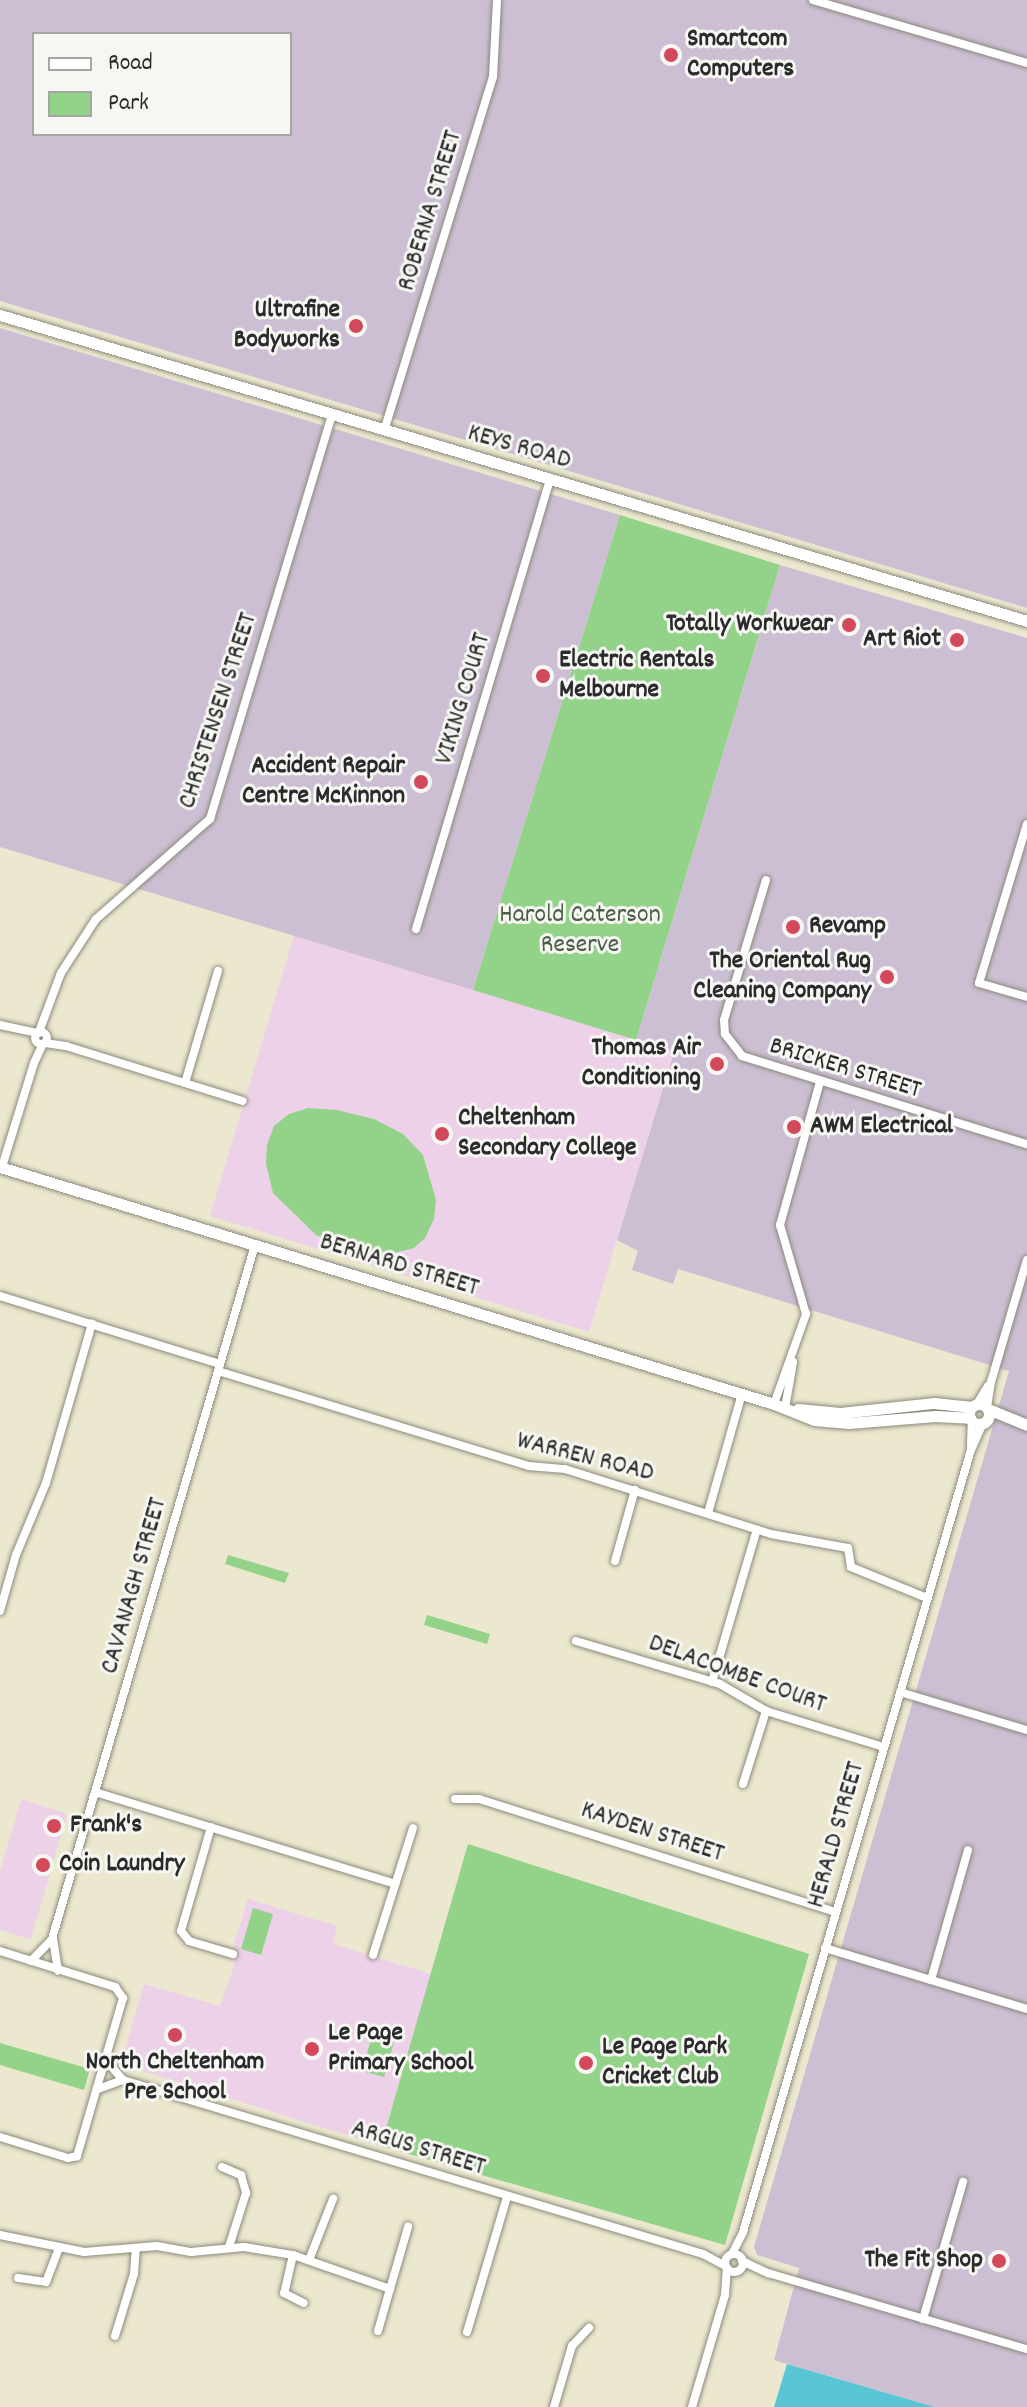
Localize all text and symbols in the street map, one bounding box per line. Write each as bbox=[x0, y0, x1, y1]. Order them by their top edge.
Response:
place label: Smartcom Computers bbox=[687, 24, 794, 86]
legend bbox=[32, 32, 292, 136]
marker: Smartcom Computers bbox=[662, 46, 680, 64]
text: Road bbox=[108, 47, 153, 81]
text: Park bbox=[108, 87, 149, 121]
street label: ROBERNA STREET bbox=[392, 127, 470, 295]
place label: Ultrafine Bodyworks bbox=[234, 295, 340, 356]
marker: Ultrafine Bodyworks bbox=[347, 317, 365, 335]
street label: KEYS ROAD bbox=[464, 418, 574, 478]
street label: CHRISTENSEN STREET bbox=[173, 609, 265, 813]
place label: Totally Workwear bbox=[666, 609, 833, 641]
marker: Totally Workwear bbox=[840, 616, 858, 634]
place label: Art Riot bbox=[863, 624, 941, 656]
street label: VIKING COURT bbox=[429, 629, 499, 769]
marker: Art Riot bbox=[948, 631, 966, 649]
place label: Electric Rentals Melbourne bbox=[559, 645, 714, 706]
marker: Electric Rentals Melbourne bbox=[534, 667, 552, 685]
place label: Accident Repair Centre McKinnon bbox=[242, 751, 405, 812]
marker: Accident Repair Centre McKinnon bbox=[412, 773, 430, 791]
park label: Harold Caterson Reserve bbox=[499, 900, 661, 962]
place label: Revamp bbox=[809, 911, 886, 943]
marker: Revamp bbox=[784, 918, 802, 936]
place label: The Oriental Rug Cleaning Company bbox=[693, 946, 871, 1008]
marker: The Oriental Rug Cleaning Company bbox=[878, 968, 896, 986]
street label: BRICKER STREET bbox=[765, 1031, 925, 1107]
place label: Thomas Air Conditioning bbox=[582, 1033, 701, 1094]
marker: Thomas Air Conditioning bbox=[708, 1055, 726, 1073]
place label: Cheltenham Secondary College bbox=[458, 1103, 637, 1164]
place label: AWM Electrical bbox=[810, 1111, 953, 1143]
marker: AWM Electrical bbox=[785, 1118, 803, 1136]
marker: Cheltenham Secondary College bbox=[433, 1125, 451, 1143]
street label: BERNARD STREET bbox=[316, 1227, 482, 1305]
street label: WARREN ROAD bbox=[513, 1426, 657, 1490]
street label: CAVANAGH STREET bbox=[95, 1494, 175, 1678]
street label: DELACOMBE COURT bbox=[644, 1628, 830, 1722]
street label: HERALD STREET bbox=[801, 1758, 873, 1912]
street label: KAYDEN STREET bbox=[577, 1795, 727, 1871]
place label: Frank's bbox=[70, 1810, 142, 1842]
marker: Frank's bbox=[45, 1817, 63, 1835]
place label: Coin Laundry bbox=[59, 1849, 185, 1881]
marker: Coin Laundry bbox=[34, 1856, 52, 1874]
place label: Le Page Primary School bbox=[328, 2018, 474, 2080]
marker: North Cheltenham Pre School bbox=[166, 2026, 184, 2044]
place label: Le Page Park Cricket Club bbox=[602, 2032, 727, 2094]
marker: Le Page Primary School bbox=[303, 2040, 321, 2058]
place label: North Cheltenham Pre School bbox=[86, 2047, 264, 2108]
marker: Le Page Park Cricket Club bbox=[577, 2054, 595, 2072]
street label: ARGUS STREET bbox=[347, 2114, 489, 2184]
place label: The Fit Shop bbox=[864, 2245, 983, 2277]
marker: The Fit Shop bbox=[990, 2252, 1008, 2270]

